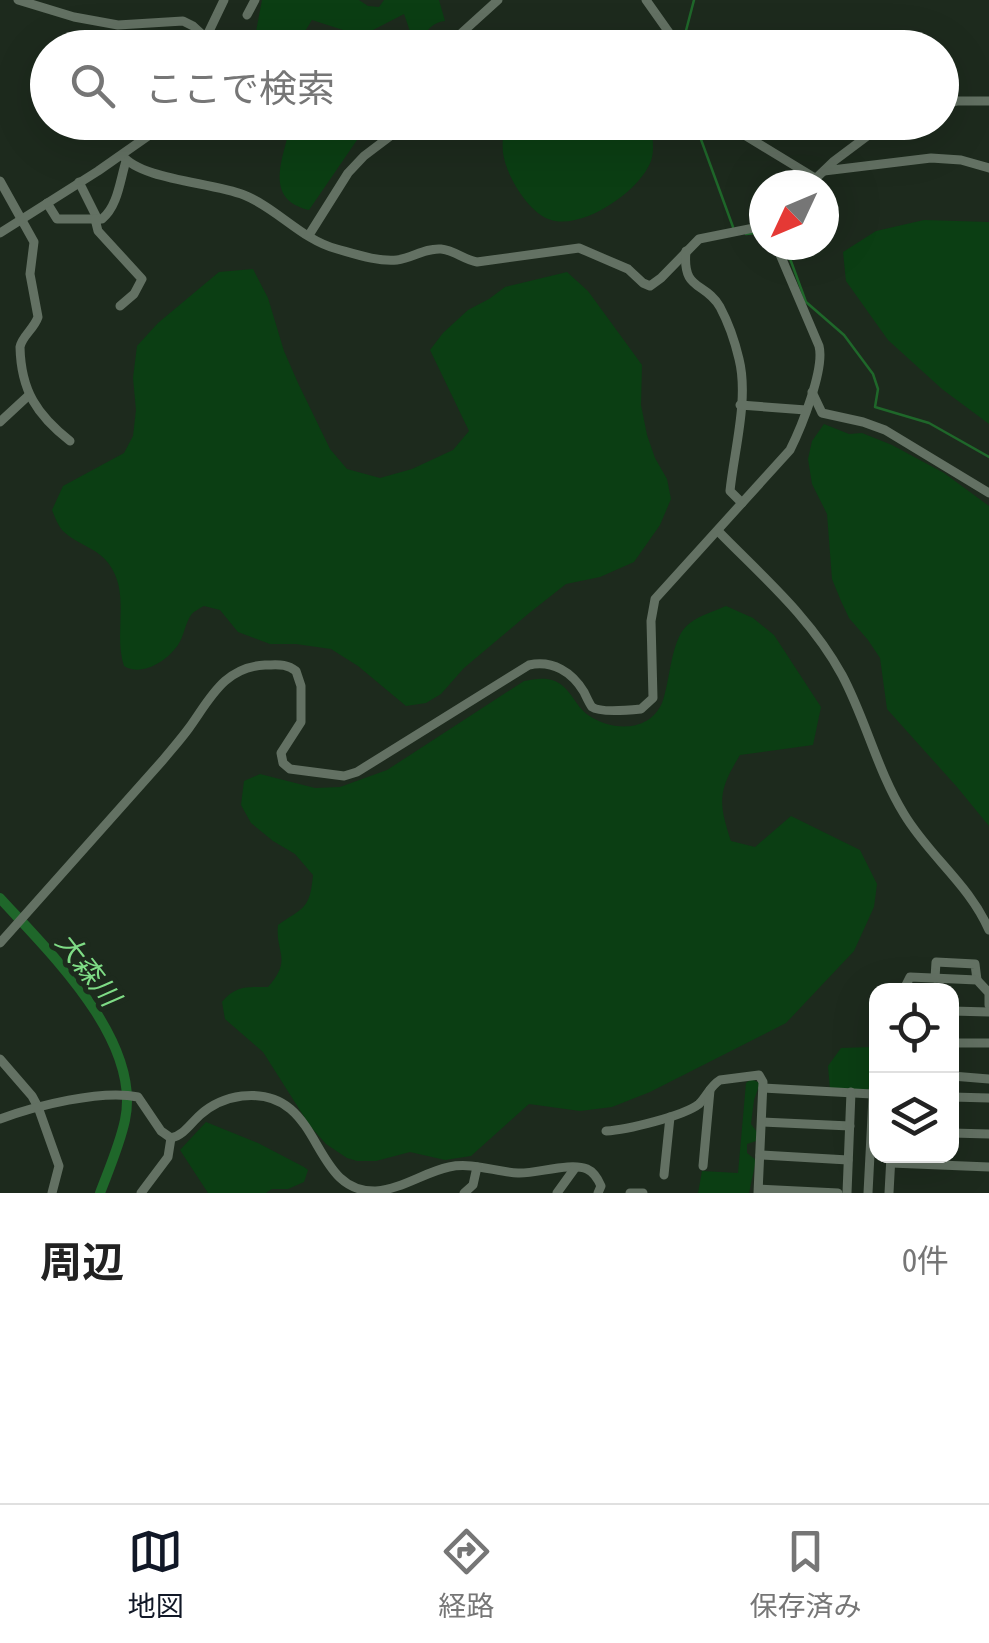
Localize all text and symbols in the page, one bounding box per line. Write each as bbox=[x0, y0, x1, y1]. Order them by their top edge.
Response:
search box bbox=[30, 30, 959, 140]
icon: search bbox=[65, 58, 120, 113]
text: ここで検索 bbox=[145, 67, 335, 110]
north arrow bbox=[749, 170, 839, 260]
water label: 大森川 bbox=[50, 926, 128, 1014]
map controls bbox=[869, 983, 959, 1163]
button: locate bbox=[869, 983, 959, 1073]
button: layers bbox=[869, 1073, 959, 1163]
text: 周辺 bbox=[40, 1238, 124, 1286]
text: 0件 bbox=[902, 1242, 949, 1279]
tab: 地図 bbox=[127, 1524, 184, 1624]
tab: 経路 bbox=[438, 1524, 495, 1624]
tab: 保存済み bbox=[749, 1524, 862, 1624]

